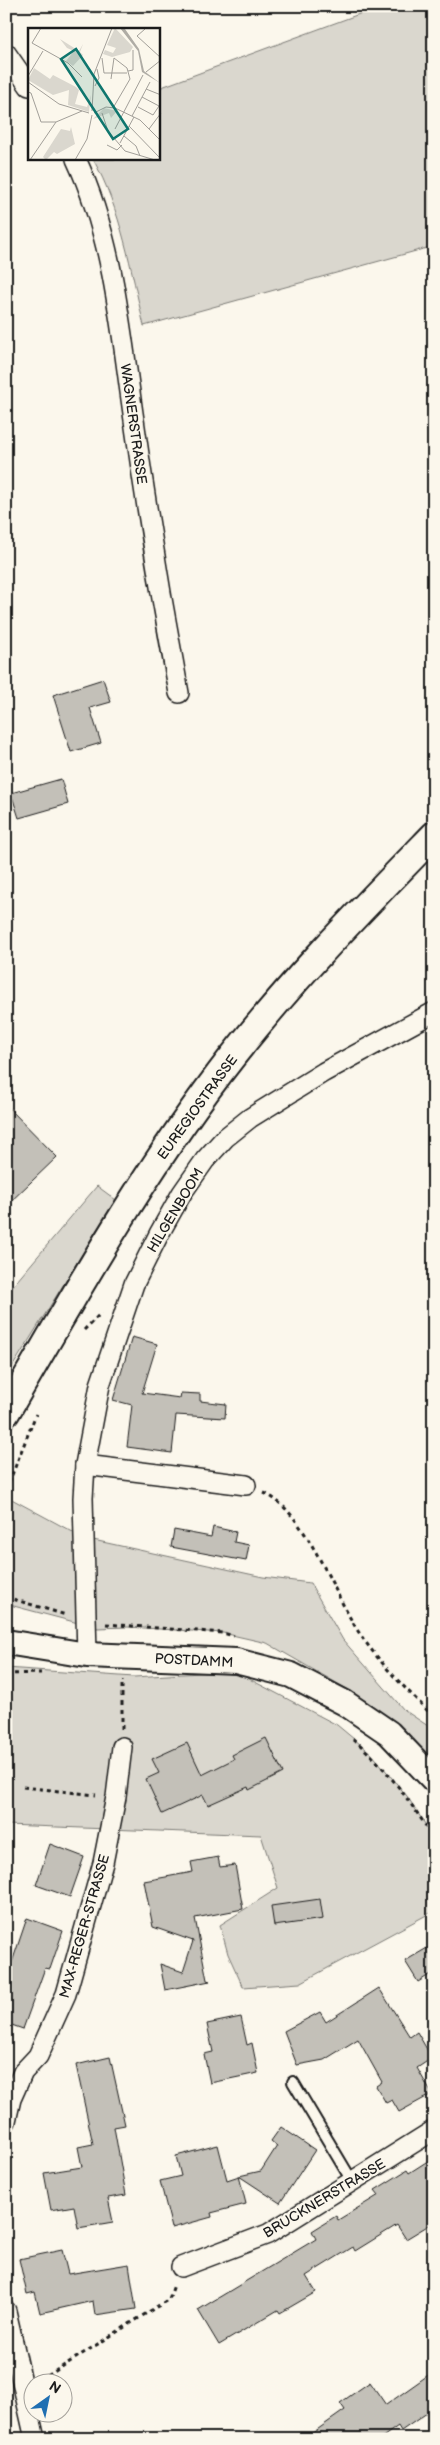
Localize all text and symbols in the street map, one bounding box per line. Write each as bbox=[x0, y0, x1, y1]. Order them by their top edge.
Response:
inset map bbox=[28, 28, 160, 160]
street label: WAGNERSTRASSE bbox=[117, 363, 150, 485]
street label: EUREGIOSTRASSE bbox=[154, 1052, 241, 1163]
street label: HILGENBOOM bbox=[144, 1165, 207, 1256]
street label: POSTDAMM bbox=[154, 1650, 234, 1671]
street label: MAX-REGER-STRASSE bbox=[56, 1852, 113, 2000]
street label: BRUCKNERSTRASSE bbox=[260, 2155, 389, 2242]
north arrow bbox=[22, 2372, 72, 2422]
text: N bbox=[46, 2378, 64, 2398]

